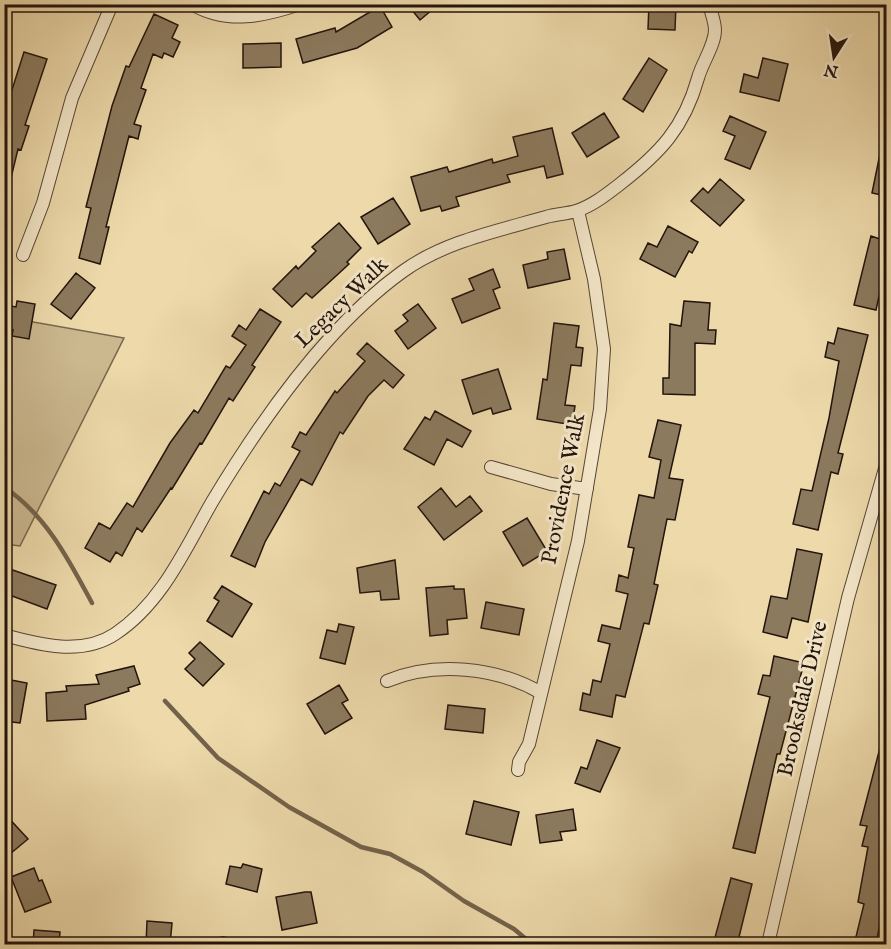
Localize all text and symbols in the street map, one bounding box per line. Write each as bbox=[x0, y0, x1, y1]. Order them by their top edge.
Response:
north arrow bbox=[804, 27, 864, 87]
text: N bbox=[822, 58, 841, 81]
street label: Legacy Walk bbox=[289, 251, 395, 355]
street label: Providence Walk bbox=[536, 411, 592, 567]
street label: Brooksdale Drive bbox=[771, 618, 835, 780]

